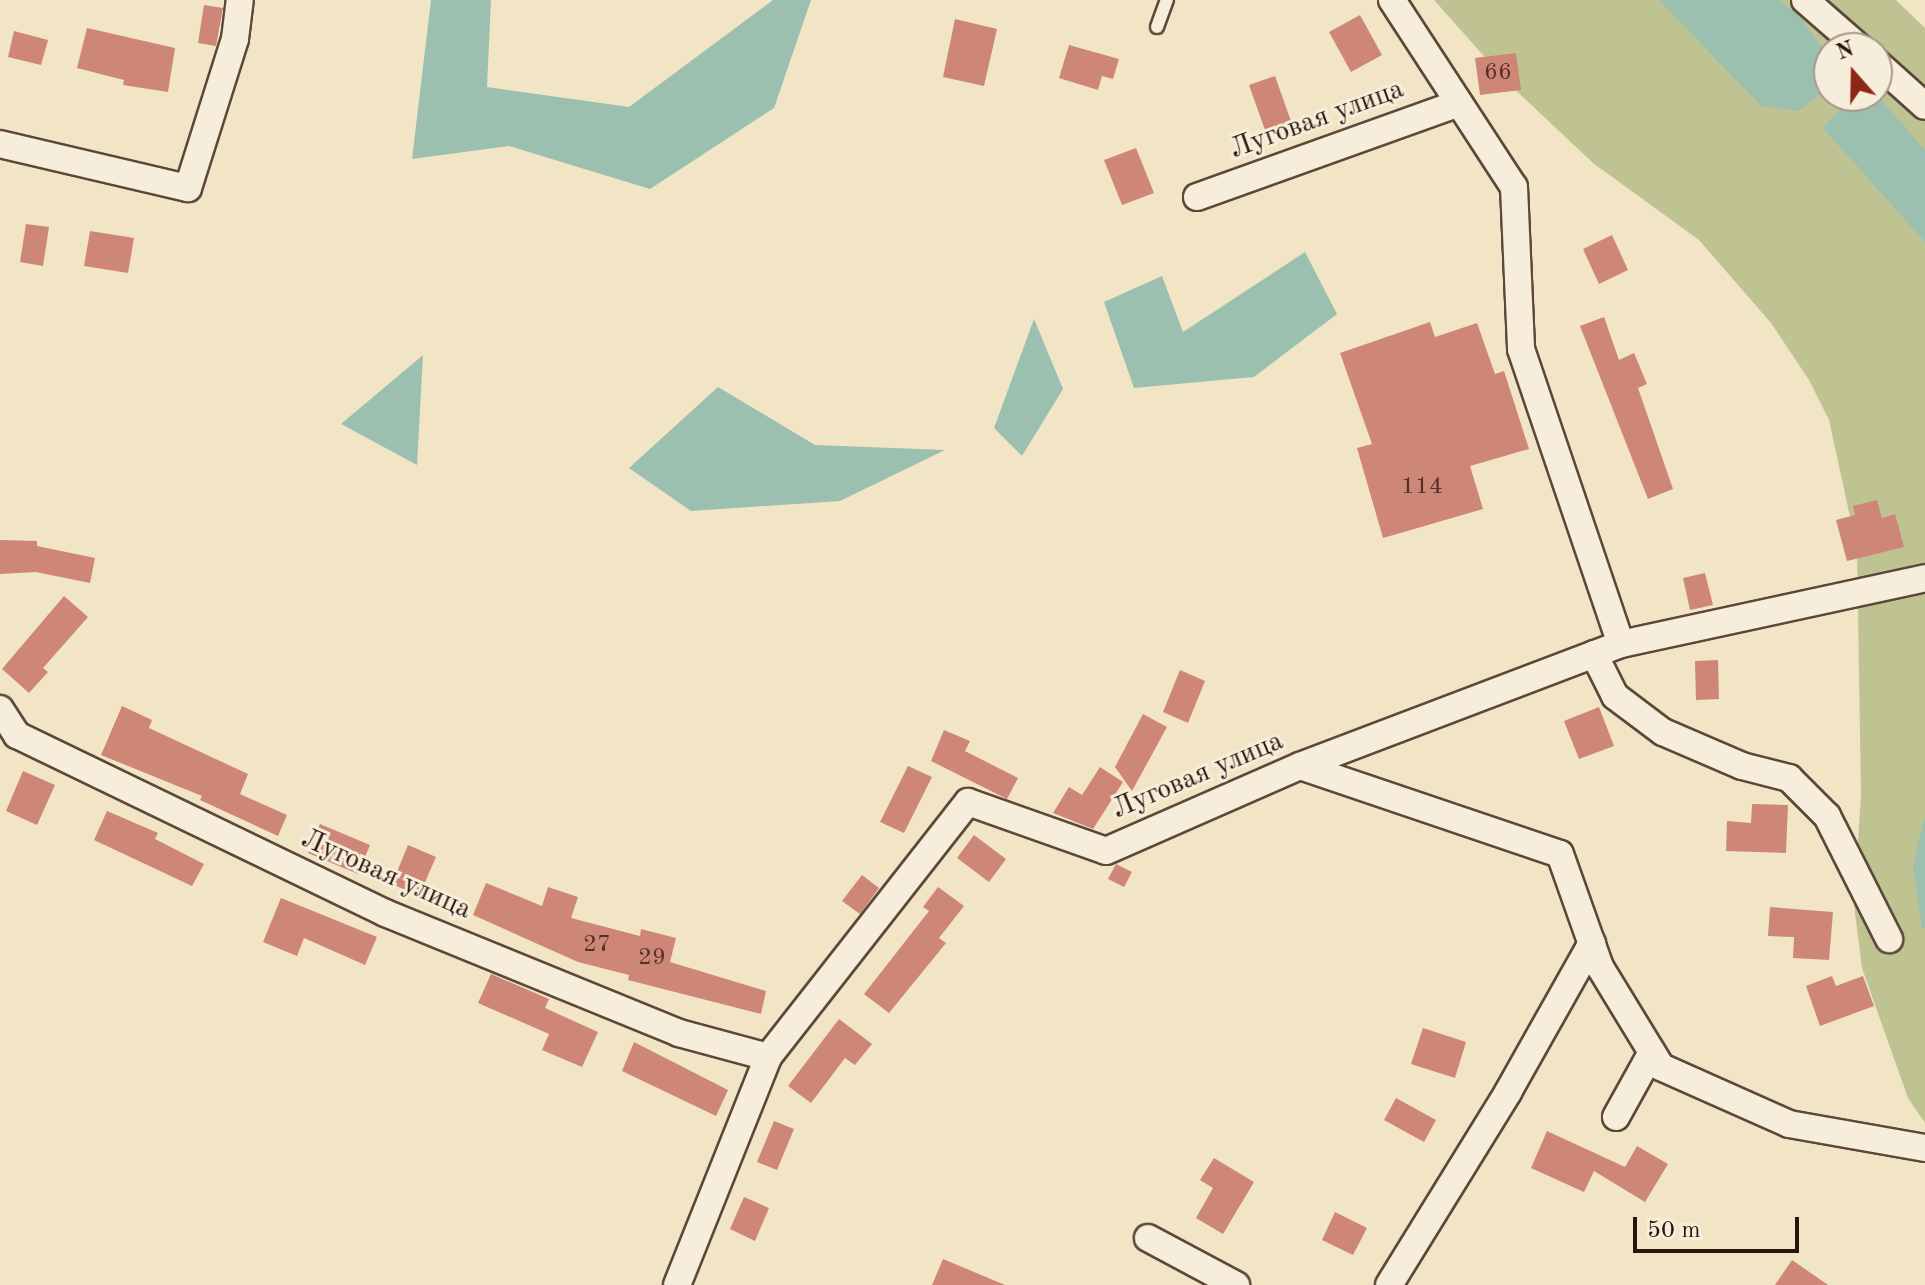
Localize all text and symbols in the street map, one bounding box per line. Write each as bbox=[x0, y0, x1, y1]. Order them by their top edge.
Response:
north arrow bbox=[1813, 32, 1893, 112]
text: N bbox=[1834, 38, 1857, 65]
house number: 66 bbox=[1484, 60, 1512, 88]
street label: Луговая улица bbox=[1225, 73, 1409, 167]
house number: 114 bbox=[1401, 474, 1443, 502]
street label: Луговая улица bbox=[1107, 725, 1289, 827]
street label: Луговая улица bbox=[296, 823, 476, 927]
house number: 27 bbox=[583, 932, 611, 960]
house number: 29 bbox=[638, 945, 666, 973]
scale bar bbox=[1637, 1201, 1803, 1251]
text: 50 m bbox=[1647, 1219, 1701, 1243]

